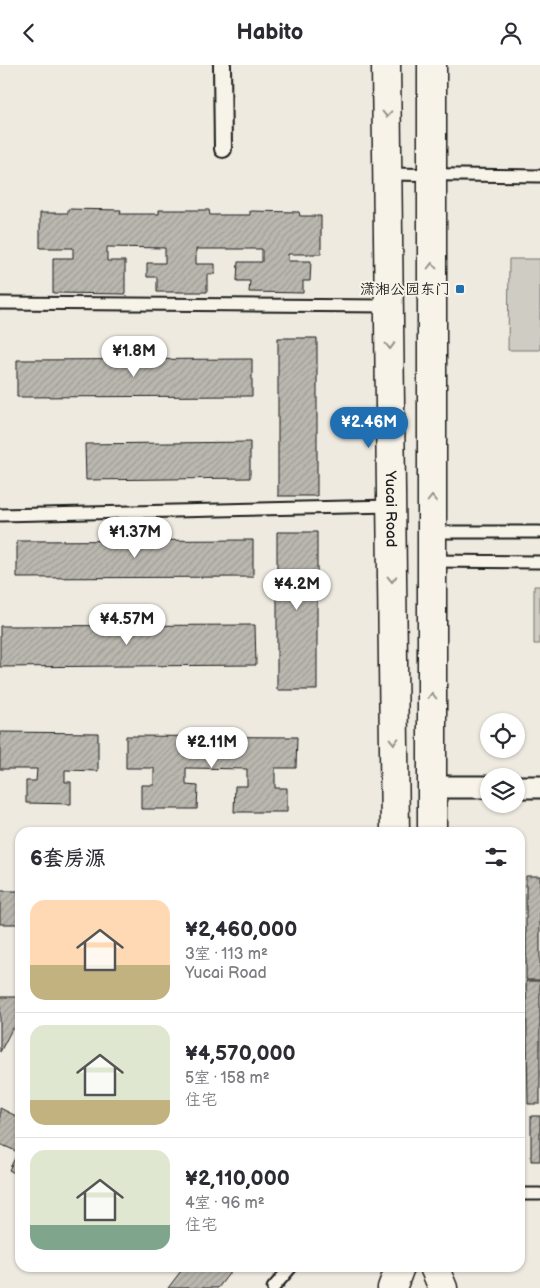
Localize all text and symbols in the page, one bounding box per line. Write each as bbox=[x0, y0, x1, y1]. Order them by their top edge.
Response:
icon: back bbox=[15, 19, 43, 47]
text: Habito bbox=[237, 19, 303, 46]
icon: person bbox=[497, 19, 525, 47]
one-way arrow bbox=[382, 110, 392, 118]
one-way arrow bbox=[427, 262, 437, 270]
place label: 潇湘公园东门 bbox=[360, 280, 450, 299]
marker: 潇湘公园东门 bbox=[454, 283, 466, 295]
pin: ¥1.8M bbox=[99, 335, 169, 378]
text: ¥1.8M bbox=[112, 342, 156, 361]
one-way arrow bbox=[384, 342, 395, 350]
pin: ¥2.46M bbox=[328, 407, 410, 449]
text: ¥2.46M bbox=[341, 413, 397, 432]
street label: Yucai Road bbox=[381, 469, 401, 547]
one-way arrow bbox=[427, 495, 437, 502]
pin: ¥1.37M bbox=[94, 517, 176, 559]
text: ¥1.37M bbox=[109, 523, 161, 542]
pin: ¥4.2M bbox=[262, 569, 332, 611]
text: ¥4.2M bbox=[274, 575, 320, 594]
one-way arrow bbox=[387, 575, 397, 583]
pin: ¥4.57M bbox=[86, 603, 168, 646]
text: ¥4.57M bbox=[100, 610, 154, 629]
one-way arrow bbox=[427, 692, 437, 700]
map controls bbox=[480, 713, 525, 813]
button: locate bbox=[480, 713, 525, 758]
pin: ¥2.11M bbox=[171, 727, 253, 769]
text: ¥2.11M bbox=[187, 733, 237, 752]
one-way arrow bbox=[389, 738, 399, 745]
button: layers bbox=[480, 768, 525, 813]
icon: filters bbox=[482, 843, 510, 871]
text: 6套房源 bbox=[30, 846, 106, 871]
text: ¥2,460,000 bbox=[185, 917, 297, 942]
icon: home bbox=[70, 920, 130, 980]
text: 3室 · 113 m² bbox=[185, 945, 268, 964]
text: Yucai Road bbox=[185, 964, 267, 983]
text: ¥4,570,000 bbox=[185, 1041, 296, 1066]
icon: home bbox=[70, 1045, 130, 1105]
text: 5室 · 158 m² bbox=[185, 1069, 270, 1088]
text: 住宅 bbox=[185, 1091, 217, 1110]
text: ¥2,110,000 bbox=[185, 1166, 290, 1191]
icon: home bbox=[70, 1170, 130, 1230]
text: 4室 · 96 m² bbox=[185, 1194, 265, 1213]
text: 住宅 bbox=[185, 1216, 217, 1235]

